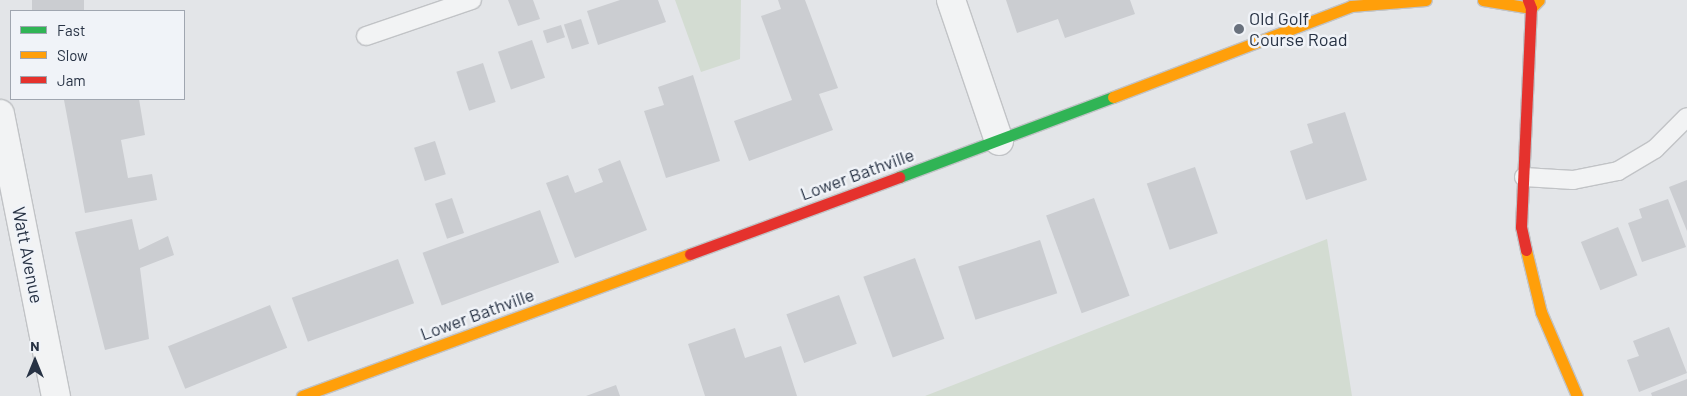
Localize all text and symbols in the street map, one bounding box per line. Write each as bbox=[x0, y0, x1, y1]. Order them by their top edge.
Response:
place label: Old Golf Course Road bbox=[1249, 8, 1348, 50]
legend bbox=[10, 10, 185, 100]
text: Fast bbox=[57, 21, 85, 39]
marker: Old Golf Course Road bbox=[1233, 23, 1245, 35]
text: Slow bbox=[57, 46, 88, 64]
text: Jam bbox=[57, 71, 86, 89]
street label: Lower Bathville bbox=[797, 143, 917, 205]
street label: Watt Avenue bbox=[8, 205, 48, 305]
street label: Lower Bathville bbox=[417, 283, 537, 345]
north arrow bbox=[10, 336, 60, 386]
text: N bbox=[30, 337, 40, 354]

